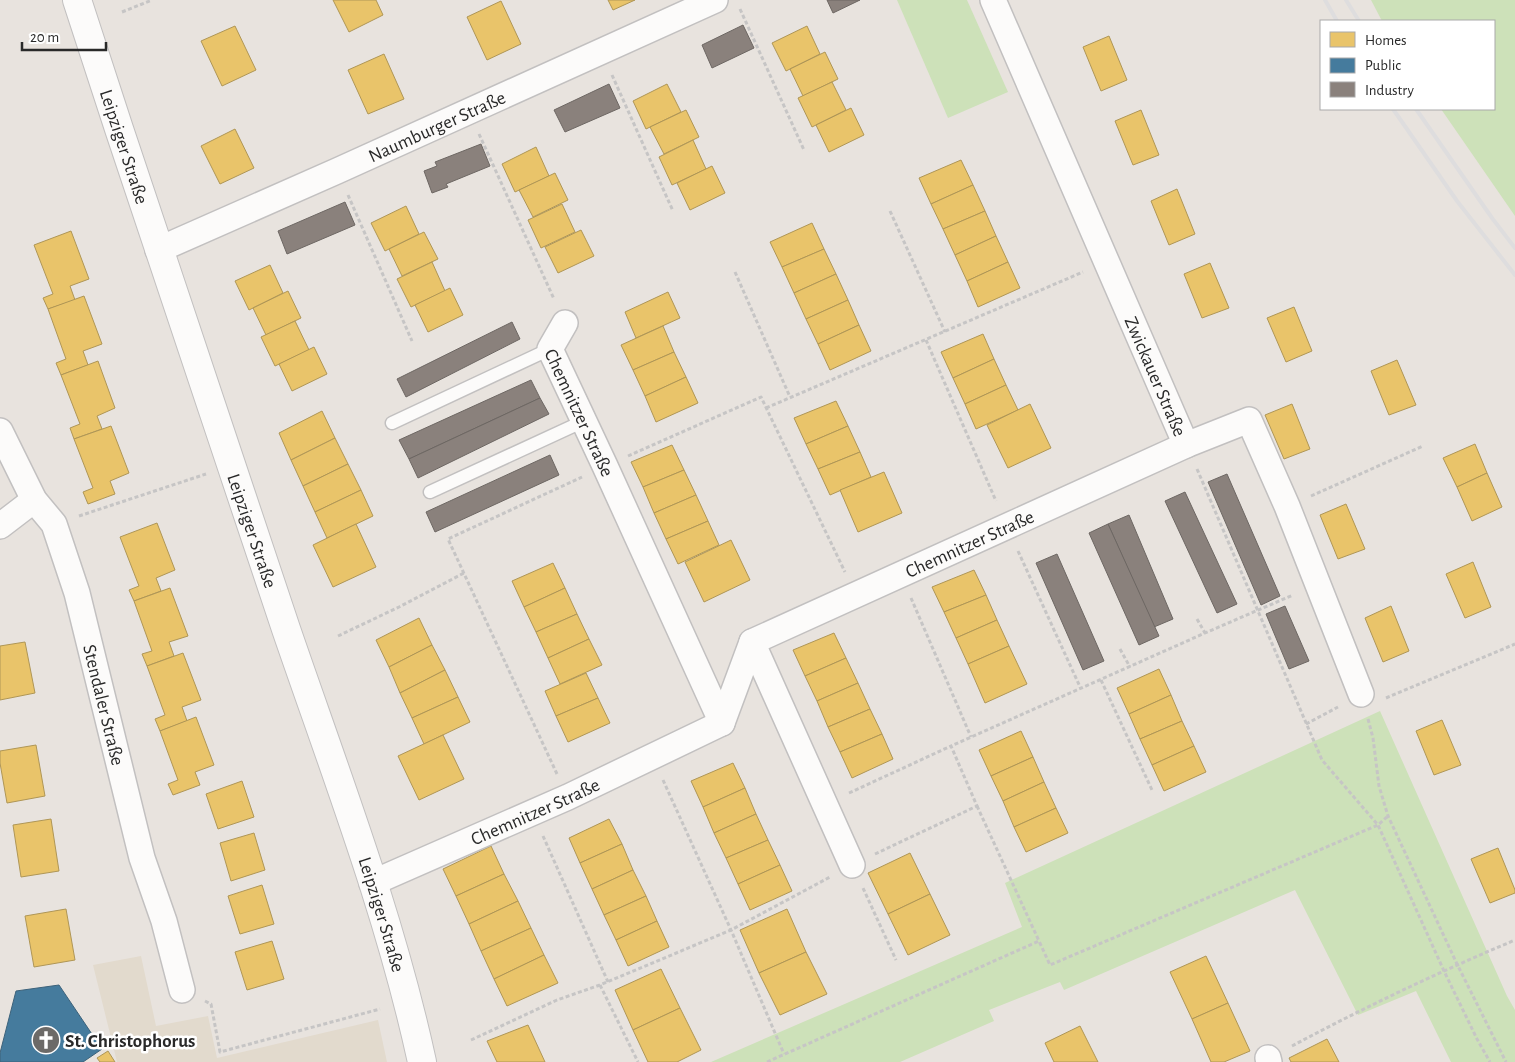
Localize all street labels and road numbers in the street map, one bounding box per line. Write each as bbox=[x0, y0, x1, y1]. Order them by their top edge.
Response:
street label: Leipziger Straße bbox=[96, 87, 151, 206]
street label: Naumburger Straße bbox=[366, 88, 509, 166]
street label: Zwickauer Straße bbox=[1121, 314, 1189, 439]
street label: Chemnitzer Straße bbox=[540, 346, 616, 480]
street label: Leipziger Straße bbox=[223, 471, 279, 591]
street label: Chemnitzer Straße bbox=[903, 507, 1037, 582]
street label: Stendaler Straße bbox=[79, 643, 127, 768]
street label: Chemnitzer Straße bbox=[468, 775, 603, 849]
street label: Leipziger Straße bbox=[354, 855, 407, 974]

